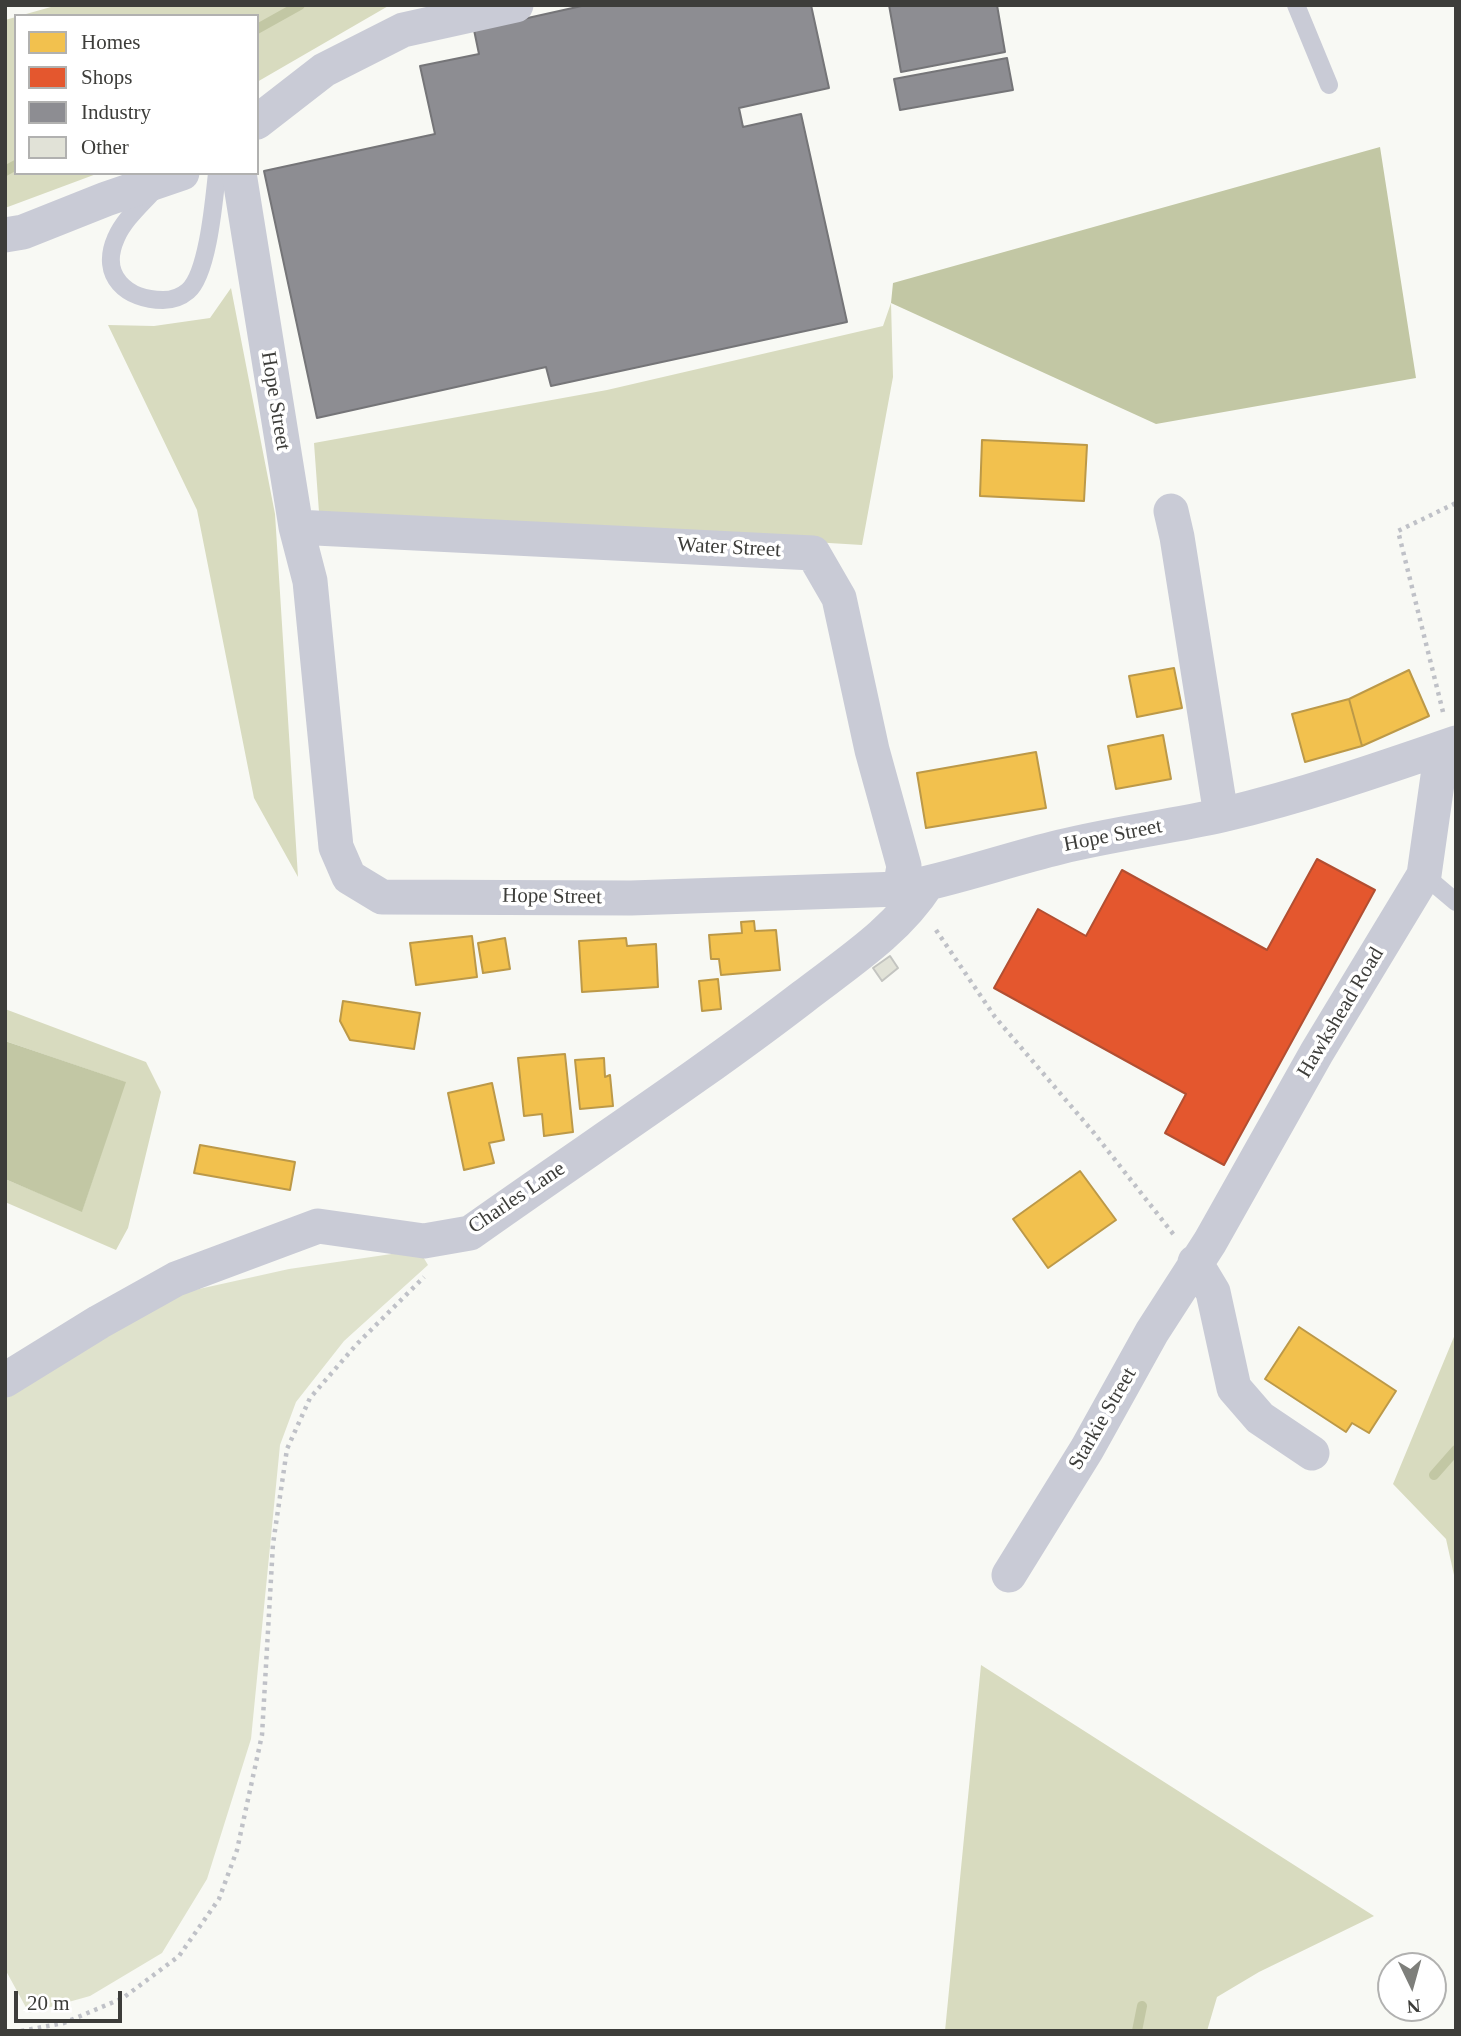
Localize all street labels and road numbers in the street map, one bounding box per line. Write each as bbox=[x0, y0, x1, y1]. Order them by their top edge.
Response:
street label: Hope Street bbox=[255, 350, 295, 452]
street label: Water Street bbox=[676, 533, 782, 563]
street label: Hope Street bbox=[1062, 814, 1164, 858]
street label: Hope Street bbox=[502, 884, 602, 910]
street label: Hawkshead Road bbox=[1292, 943, 1390, 1083]
street label: Charles Lane bbox=[464, 1156, 570, 1240]
street label: Starkie Street bbox=[1064, 1363, 1142, 1475]

